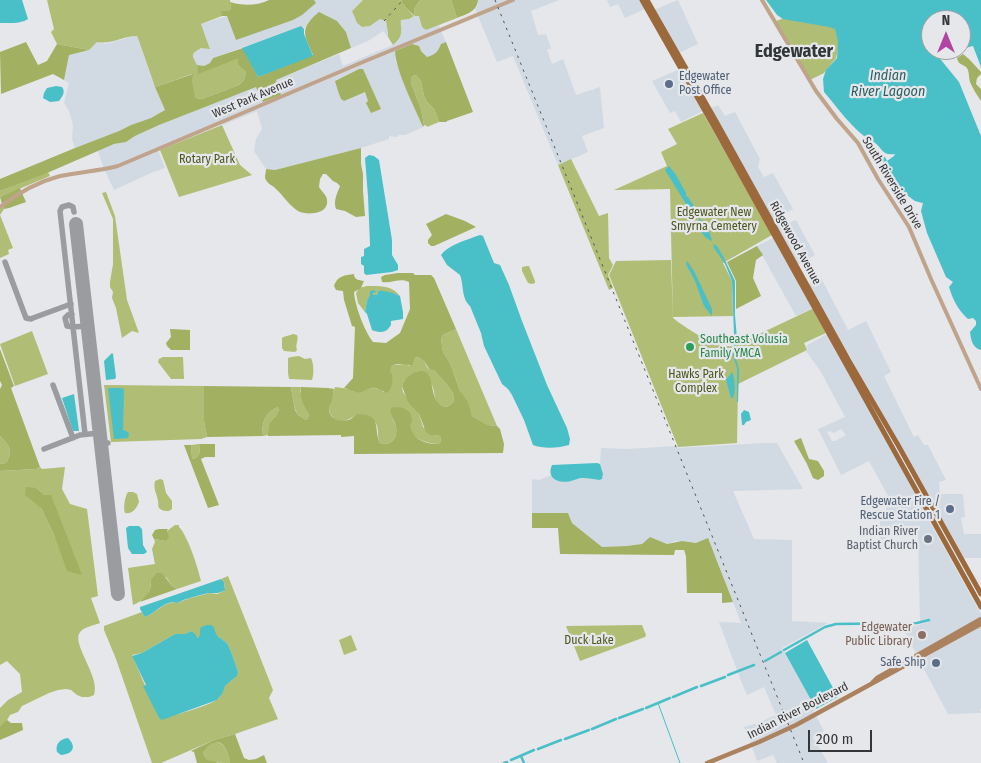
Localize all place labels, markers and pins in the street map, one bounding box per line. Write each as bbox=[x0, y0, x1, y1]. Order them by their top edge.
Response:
place label: Edgewater Post Office bbox=[679, 70, 731, 98]
marker: Edgewater Post Office bbox=[663, 78, 675, 90]
place label: Southeast Volusia Family YMCA bbox=[700, 333, 788, 361]
marker: Southeast Volusia Family YMCA bbox=[684, 341, 696, 353]
place label: Edgewater Fire / Rescue Station 1 bbox=[860, 495, 940, 523]
marker: Edgewater Fire / Rescue Station 1 bbox=[944, 503, 956, 515]
place label: Indian River Baptist Church bbox=[846, 525, 918, 553]
marker: Indian River Baptist Church bbox=[922, 533, 934, 545]
place label: Edgewater Public Library bbox=[845, 621, 912, 649]
marker: Edgewater Public Library bbox=[916, 629, 928, 641]
place label: Safe Ship bbox=[880, 656, 926, 670]
marker: Safe Ship bbox=[930, 657, 942, 669]

